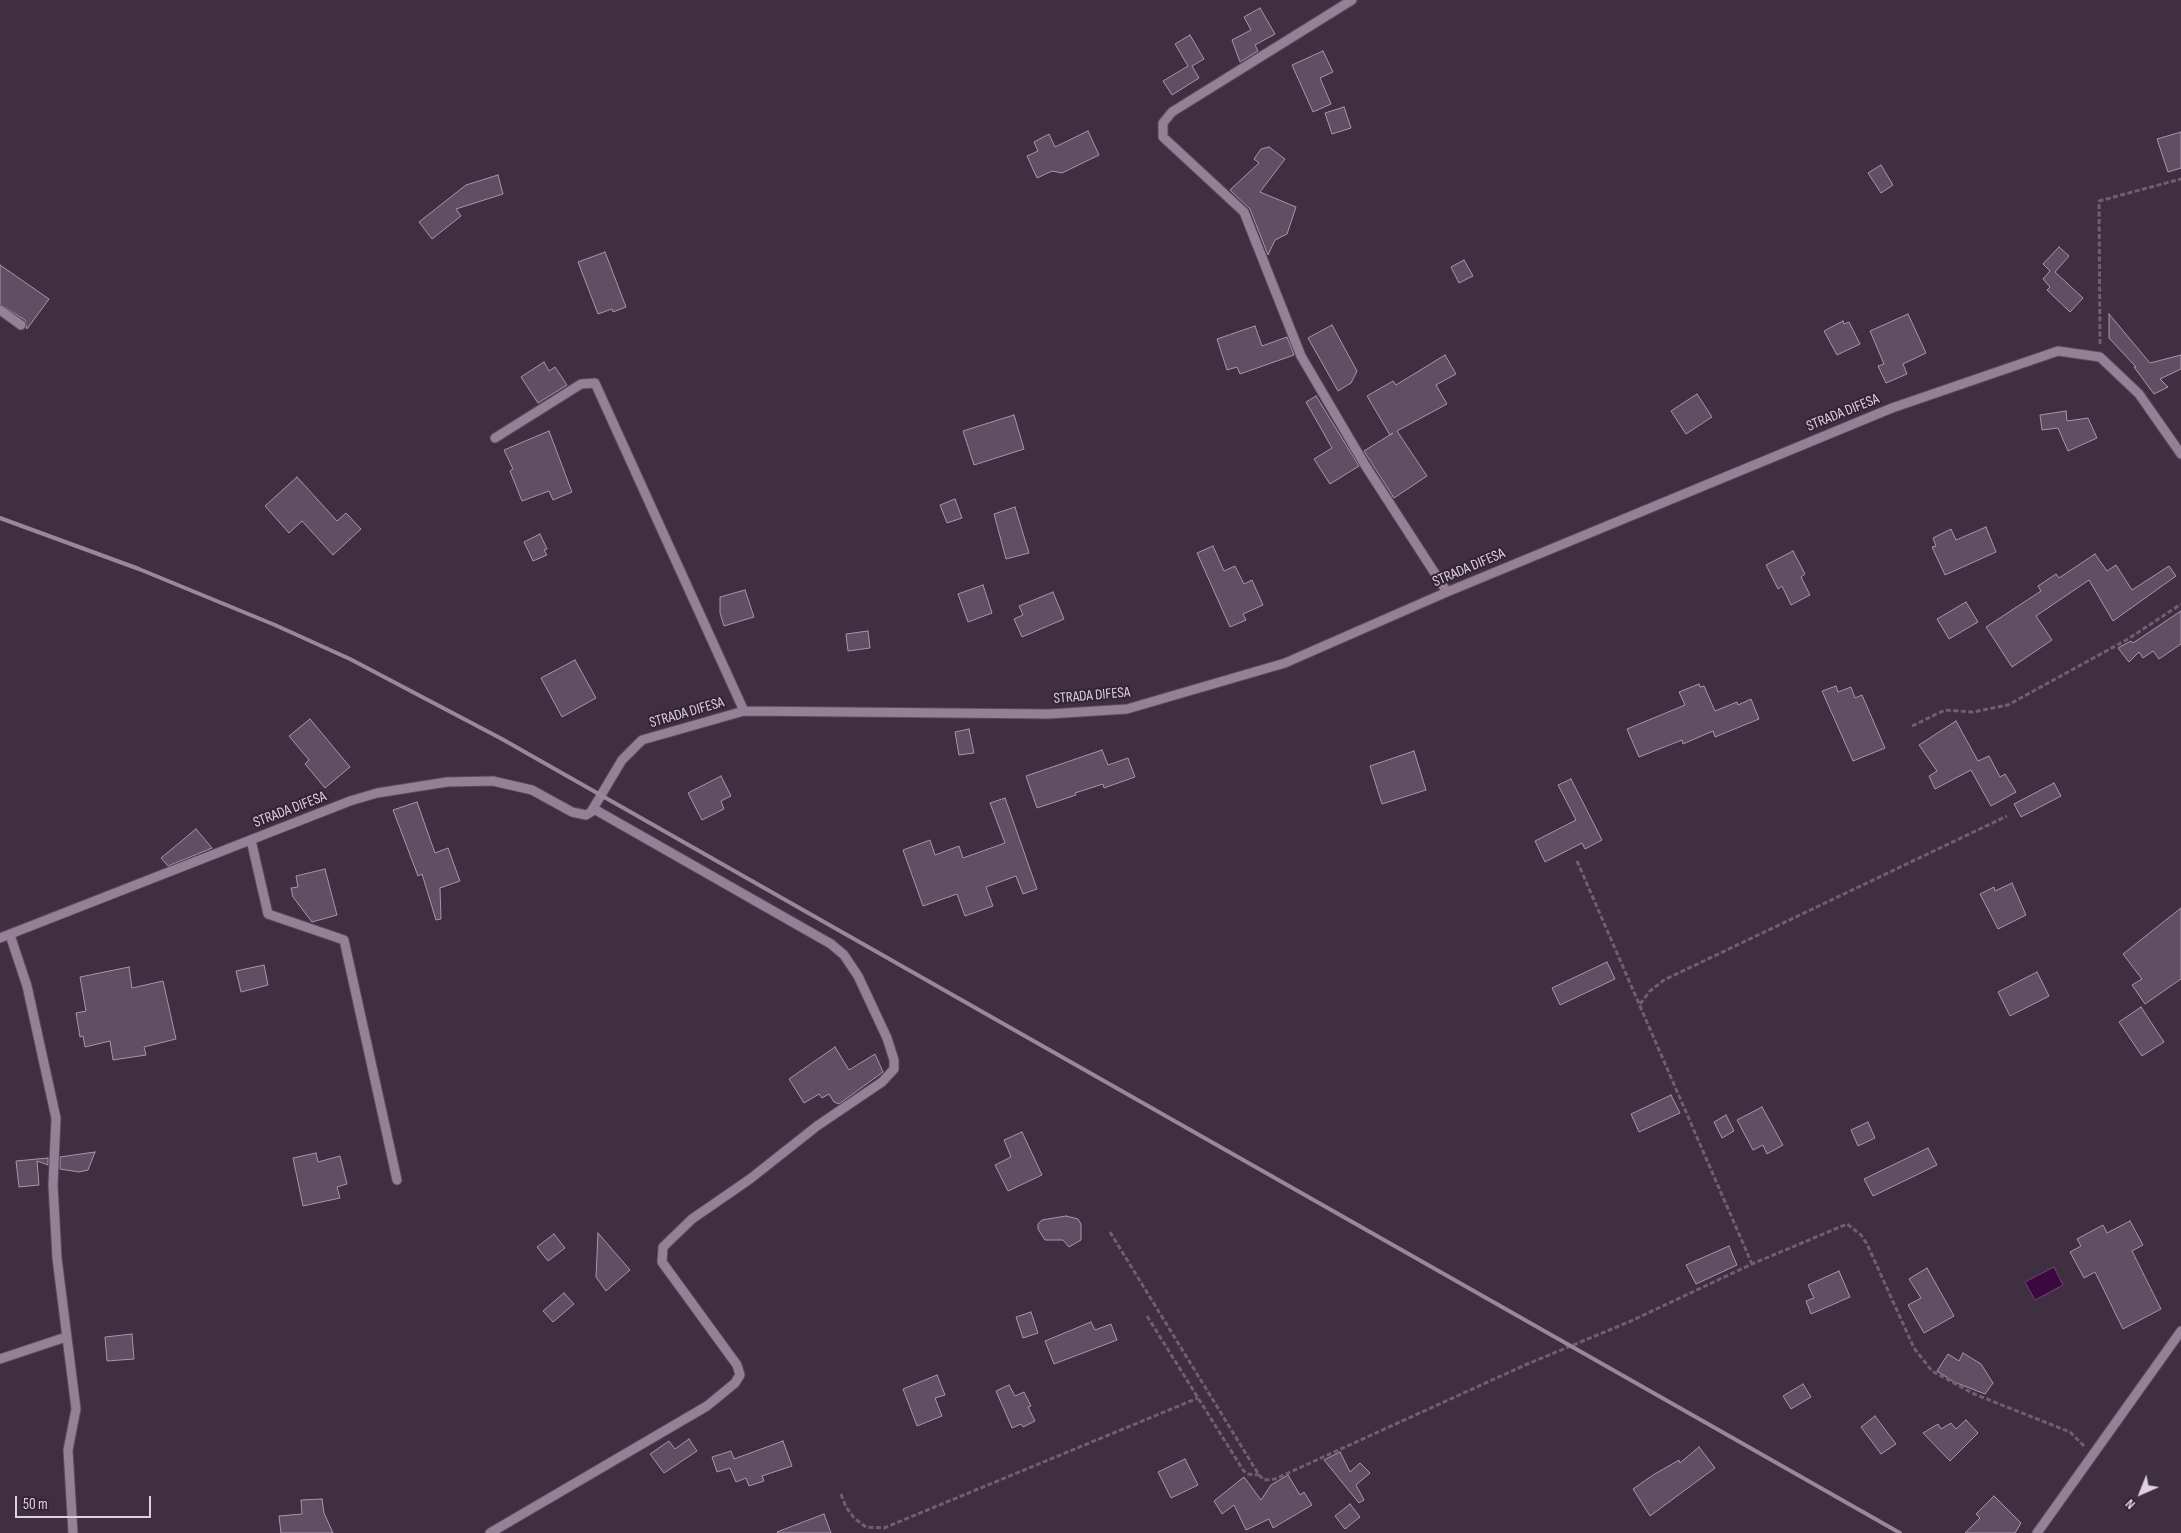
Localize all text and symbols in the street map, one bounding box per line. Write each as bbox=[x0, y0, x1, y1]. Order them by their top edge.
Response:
street label: STRADA DIFESA bbox=[1804, 390, 1882, 436]
street label: STRADA DIFESA bbox=[1430, 545, 1508, 591]
street label: STRADA DIFESA bbox=[1053, 684, 1131, 708]
street label: STRADA DIFESA bbox=[648, 694, 726, 732]
street label: STRADA DIFESA bbox=[251, 788, 329, 832]
north arrow bbox=[2116, 1468, 2166, 1518]
scale bar bbox=[18, 1486, 154, 1518]
text: 50 m bbox=[23, 1495, 48, 1514]
text: N bbox=[2122, 1495, 2139, 1513]

